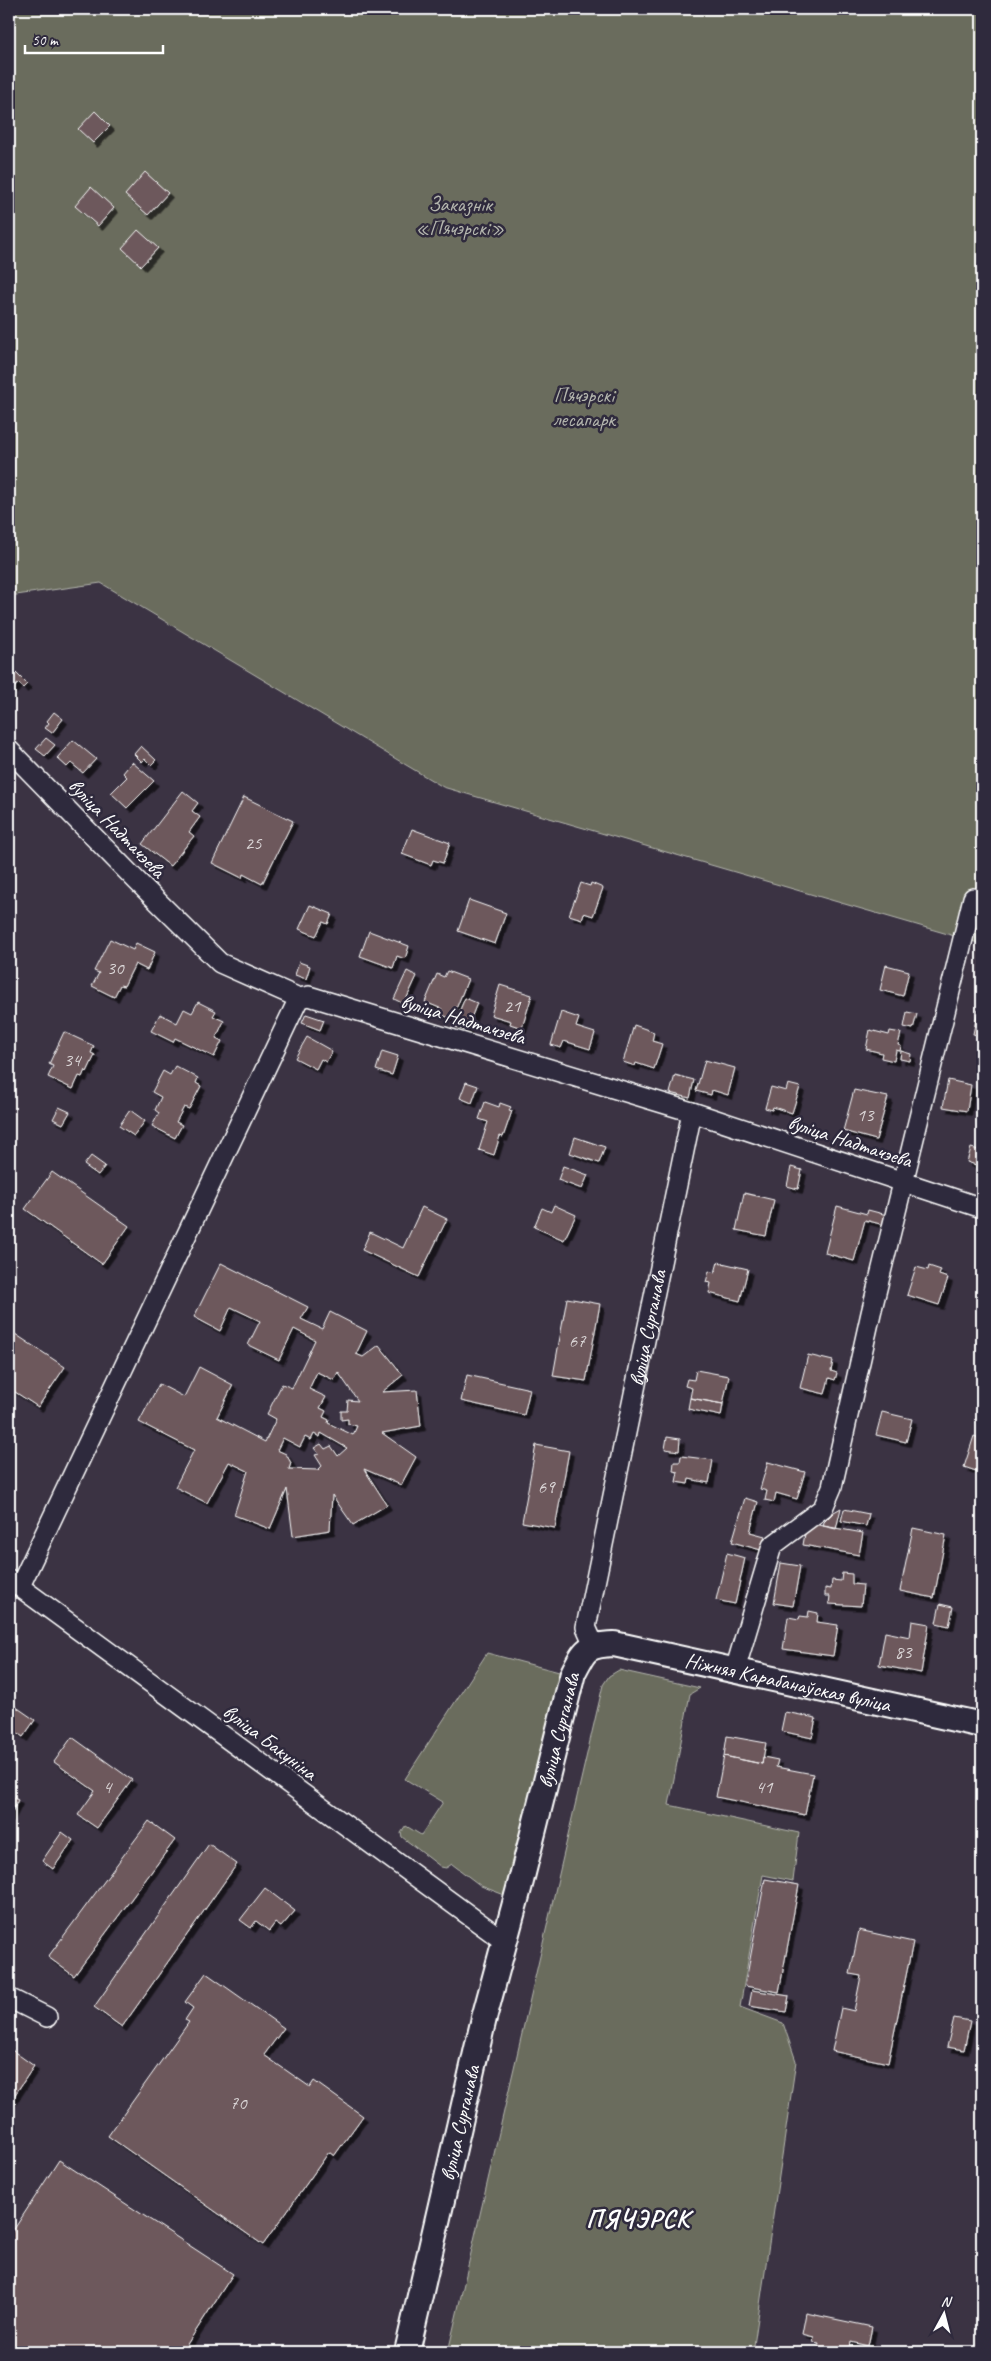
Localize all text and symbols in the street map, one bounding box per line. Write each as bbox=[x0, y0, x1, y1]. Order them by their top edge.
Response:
scale bar bbox=[25, 22, 162, 54]
text: 50 m bbox=[32, 31, 59, 50]
park label: Заказнік «Пячэрскі» bbox=[416, 191, 505, 241]
park label: Пячэрскі лесапарк bbox=[553, 382, 617, 432]
street label: вуліца Надтачэева bbox=[63, 773, 172, 884]
house number: 25 bbox=[244, 831, 263, 855]
house number: 30 bbox=[106, 956, 125, 980]
street label: вуліца Надтачэева bbox=[398, 988, 530, 1051]
house number: 21 bbox=[503, 994, 522, 1018]
house number: 34 bbox=[63, 1048, 83, 1072]
house number: 13 bbox=[856, 1103, 875, 1127]
street label: вуліца Надтачэева bbox=[785, 1109, 917, 1174]
street label: вуліца Сурганава bbox=[623, 1266, 672, 1388]
house number: 67 bbox=[568, 1329, 587, 1353]
house number: 69 bbox=[537, 1475, 556, 1499]
house number: 83 bbox=[894, 1640, 913, 1664]
street label: Ніжняя Карабанаўская вуліца bbox=[683, 1647, 895, 1718]
street label: вуліца Сурганава bbox=[532, 1669, 586, 1790]
street label: вуліца Бакуніна bbox=[218, 1698, 324, 1787]
house number: 4 bbox=[103, 1775, 114, 1799]
house number: 41 bbox=[755, 1775, 774, 1799]
street label: вуліца Сурганава bbox=[434, 2061, 486, 2183]
house number: 70 bbox=[229, 2091, 248, 2115]
district label: ПЯЧЭРСК bbox=[586, 2202, 695, 2235]
north arrow bbox=[918, 2288, 968, 2338]
text: N bbox=[940, 2293, 953, 2311]

